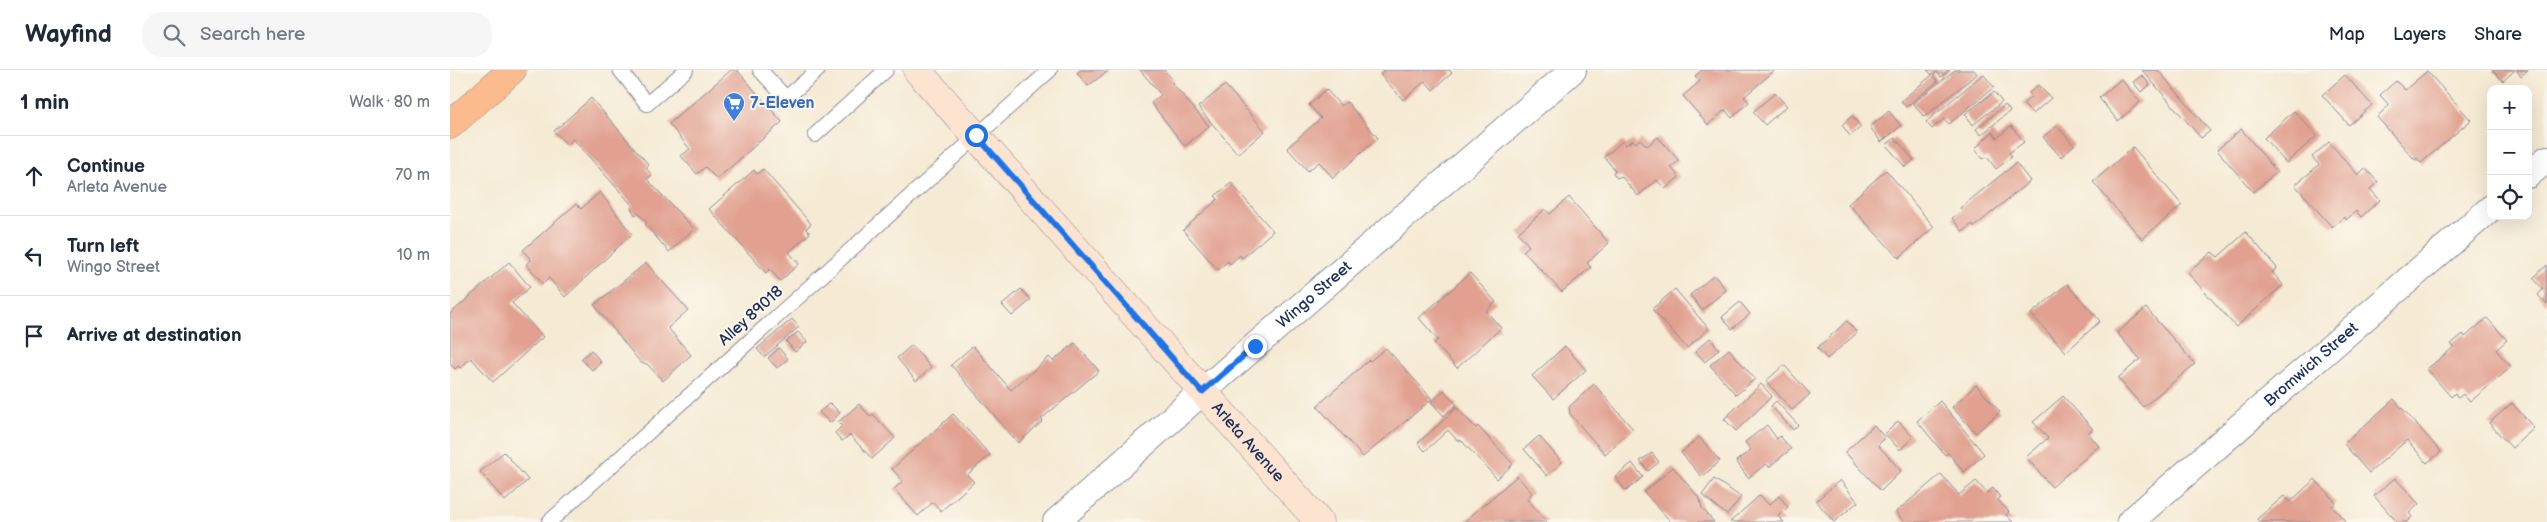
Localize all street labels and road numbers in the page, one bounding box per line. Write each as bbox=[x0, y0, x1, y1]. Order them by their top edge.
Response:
street label: Wingo Street bbox=[1273, 257, 1356, 332]
street label: Alley 89018 bbox=[715, 282, 787, 350]
street label: Bromwich Street bbox=[2260, 318, 2362, 411]
street label: Arleta Avenue bbox=[1208, 398, 1289, 486]

